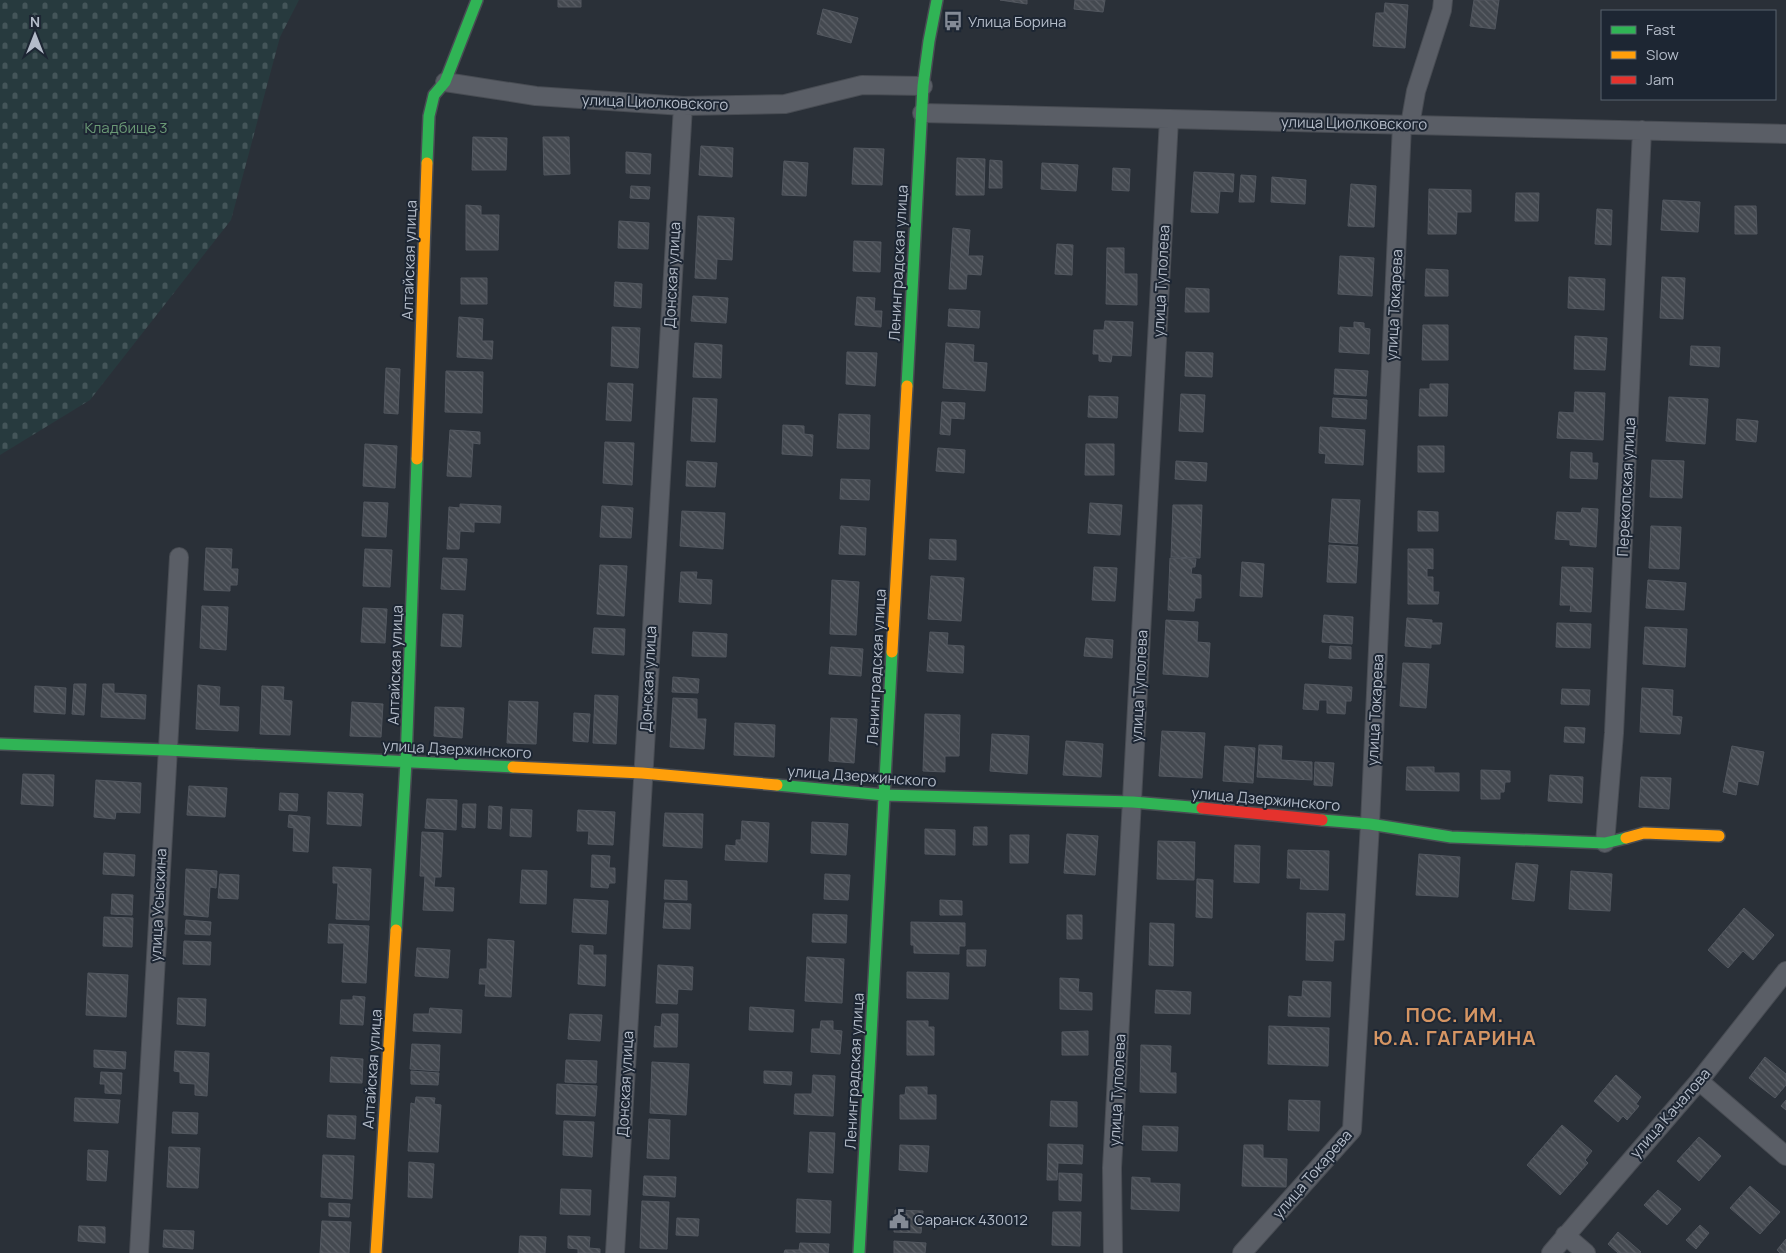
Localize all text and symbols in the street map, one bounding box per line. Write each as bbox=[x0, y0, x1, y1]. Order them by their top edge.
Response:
north arrow bbox=[10, 10, 60, 60]
bus stop icon: Улица Борина bbox=[942, 10, 964, 32]
legend bbox=[1601, 10, 1776, 100]
place label: Улица Борина bbox=[968, 11, 1066, 32]
text: N bbox=[30, 12, 40, 31]
text: Fast bbox=[1646, 19, 1675, 40]
text: Slow bbox=[1646, 44, 1679, 65]
text: Jam bbox=[1646, 69, 1674, 90]
street label: улица Циолковского bbox=[581, 89, 729, 115]
street label: улица Циолковского bbox=[1281, 111, 1428, 135]
park label: Кладбище 3 bbox=[84, 117, 168, 138]
street label: Ленинградская улица bbox=[883, 184, 913, 342]
street label: Алтайская улица bbox=[396, 200, 422, 320]
street label: Донская улица bbox=[659, 221, 685, 329]
street label: улица Туполева bbox=[1148, 224, 1174, 338]
street label: улица Токарева bbox=[1381, 249, 1407, 361]
street label: Перекопская улица bbox=[1612, 417, 1640, 557]
street label: Ленинградская улица bbox=[861, 588, 891, 746]
street label: Алтайская улица bbox=[382, 605, 408, 725]
street label: Донская улица bbox=[635, 625, 661, 733]
street label: улица Туполева bbox=[1126, 629, 1152, 743]
street label: улица Токарева bbox=[1362, 654, 1388, 766]
street label: улица Дзержинского bbox=[382, 735, 532, 763]
street label: улица Дзержинского bbox=[787, 760, 937, 792]
street label: улица Дзержинского bbox=[1191, 782, 1341, 816]
street label: улица Усыскина bbox=[145, 848, 171, 962]
street label: Ленинградская улица bbox=[839, 992, 869, 1150]
district label: ПОС. ИМ. Ю.А. ГАГАРИНА bbox=[1373, 1001, 1537, 1051]
street label: Алтайская улица bbox=[357, 1008, 387, 1130]
street label: Донская улица bbox=[612, 1030, 638, 1138]
street label: улица Туполева bbox=[1104, 1033, 1130, 1147]
street label: улица Качалова bbox=[1625, 1063, 1715, 1163]
street label: улица Токарева bbox=[1267, 1125, 1357, 1223]
public building icon: Саранск 430012 bbox=[888, 1208, 910, 1230]
place label: Саранск 430012 bbox=[914, 1209, 1028, 1230]

